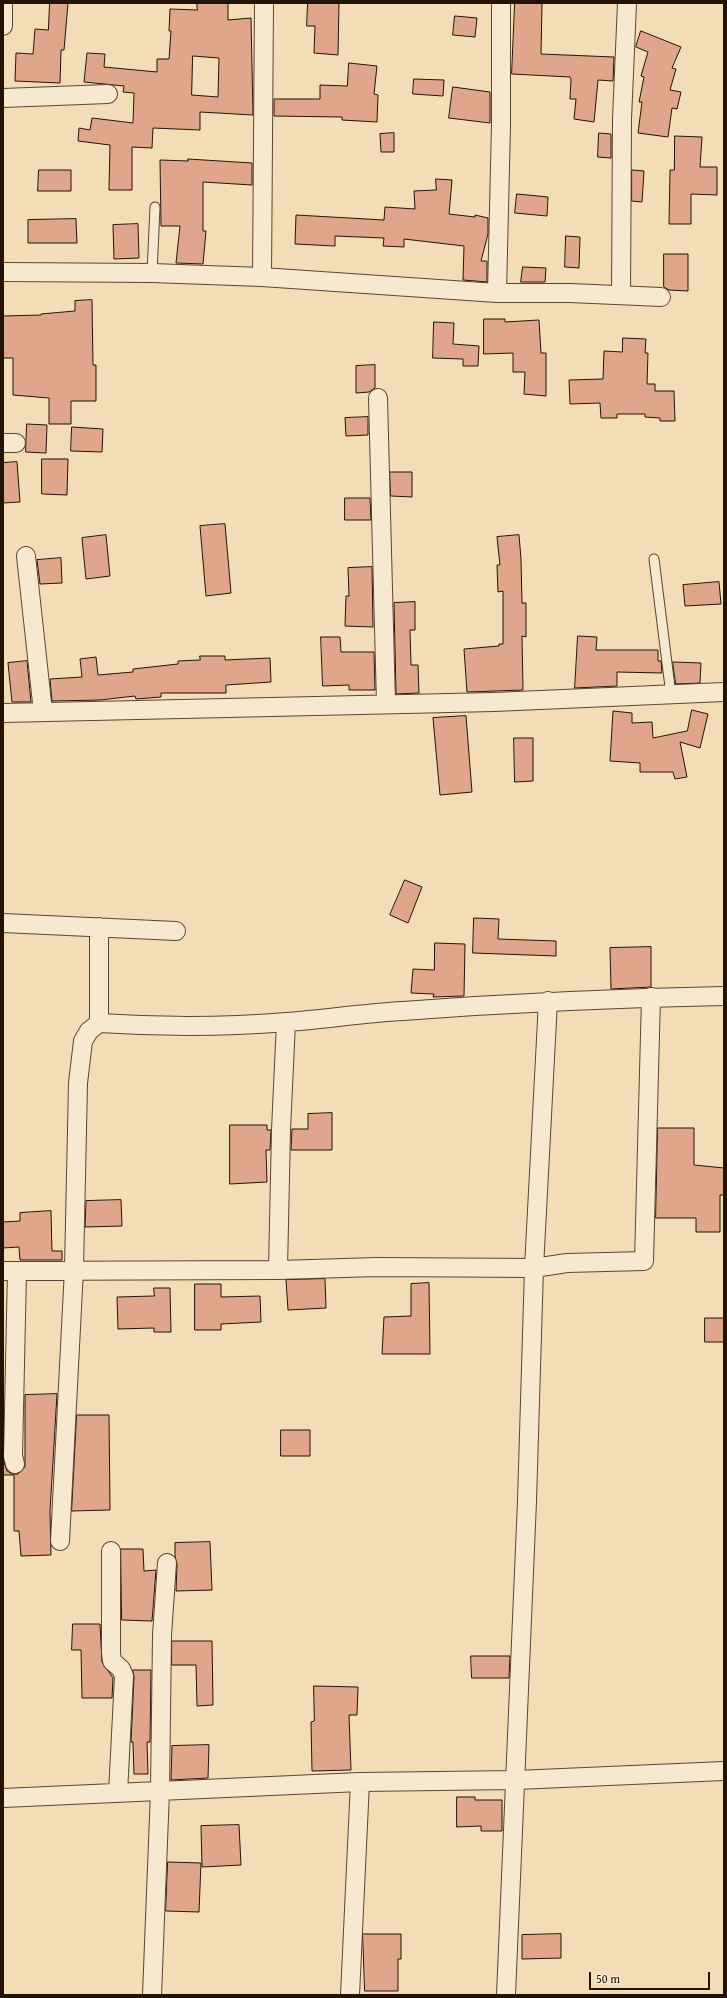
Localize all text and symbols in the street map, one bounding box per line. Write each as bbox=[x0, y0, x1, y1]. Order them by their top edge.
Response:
scale bar bbox=[591, 1964, 712, 1990]
text: 50 m bbox=[596, 1970, 620, 1987]

